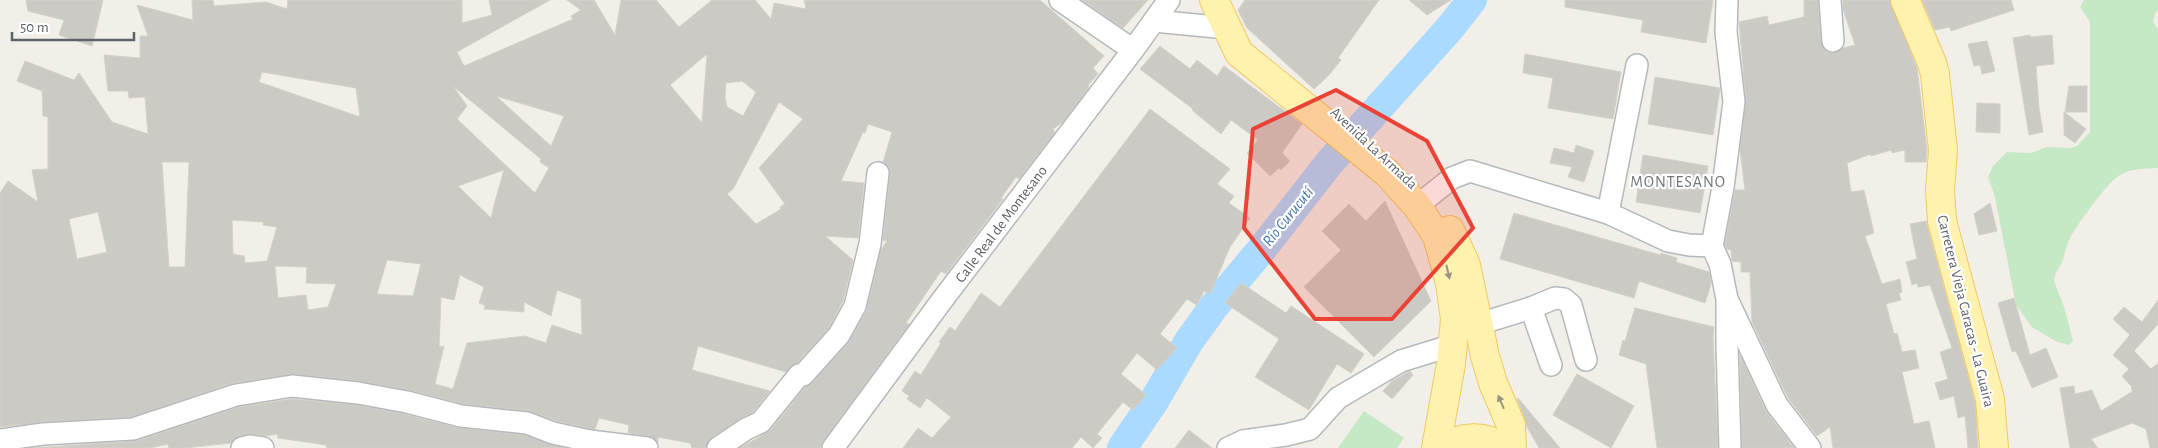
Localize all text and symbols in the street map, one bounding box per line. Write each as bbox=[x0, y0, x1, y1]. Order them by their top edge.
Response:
scale bar bbox=[12, 10, 135, 42]
text: 50 m bbox=[20, 20, 49, 35]
street label: Avenida La Armada bbox=[1327, 104, 1420, 192]
street label: Calle Real de Montesano bbox=[953, 163, 1050, 285]
district label: MONTESANO bbox=[1630, 174, 1726, 190]
water label: Río Curucutí bbox=[1259, 183, 1317, 249]
street label: Carretera Vieja Caracas - La Guaira bbox=[1934, 214, 1997, 409]
one-way arrow bbox=[1444, 265, 1452, 280]
one-way arrow bbox=[1496, 395, 1504, 409]

